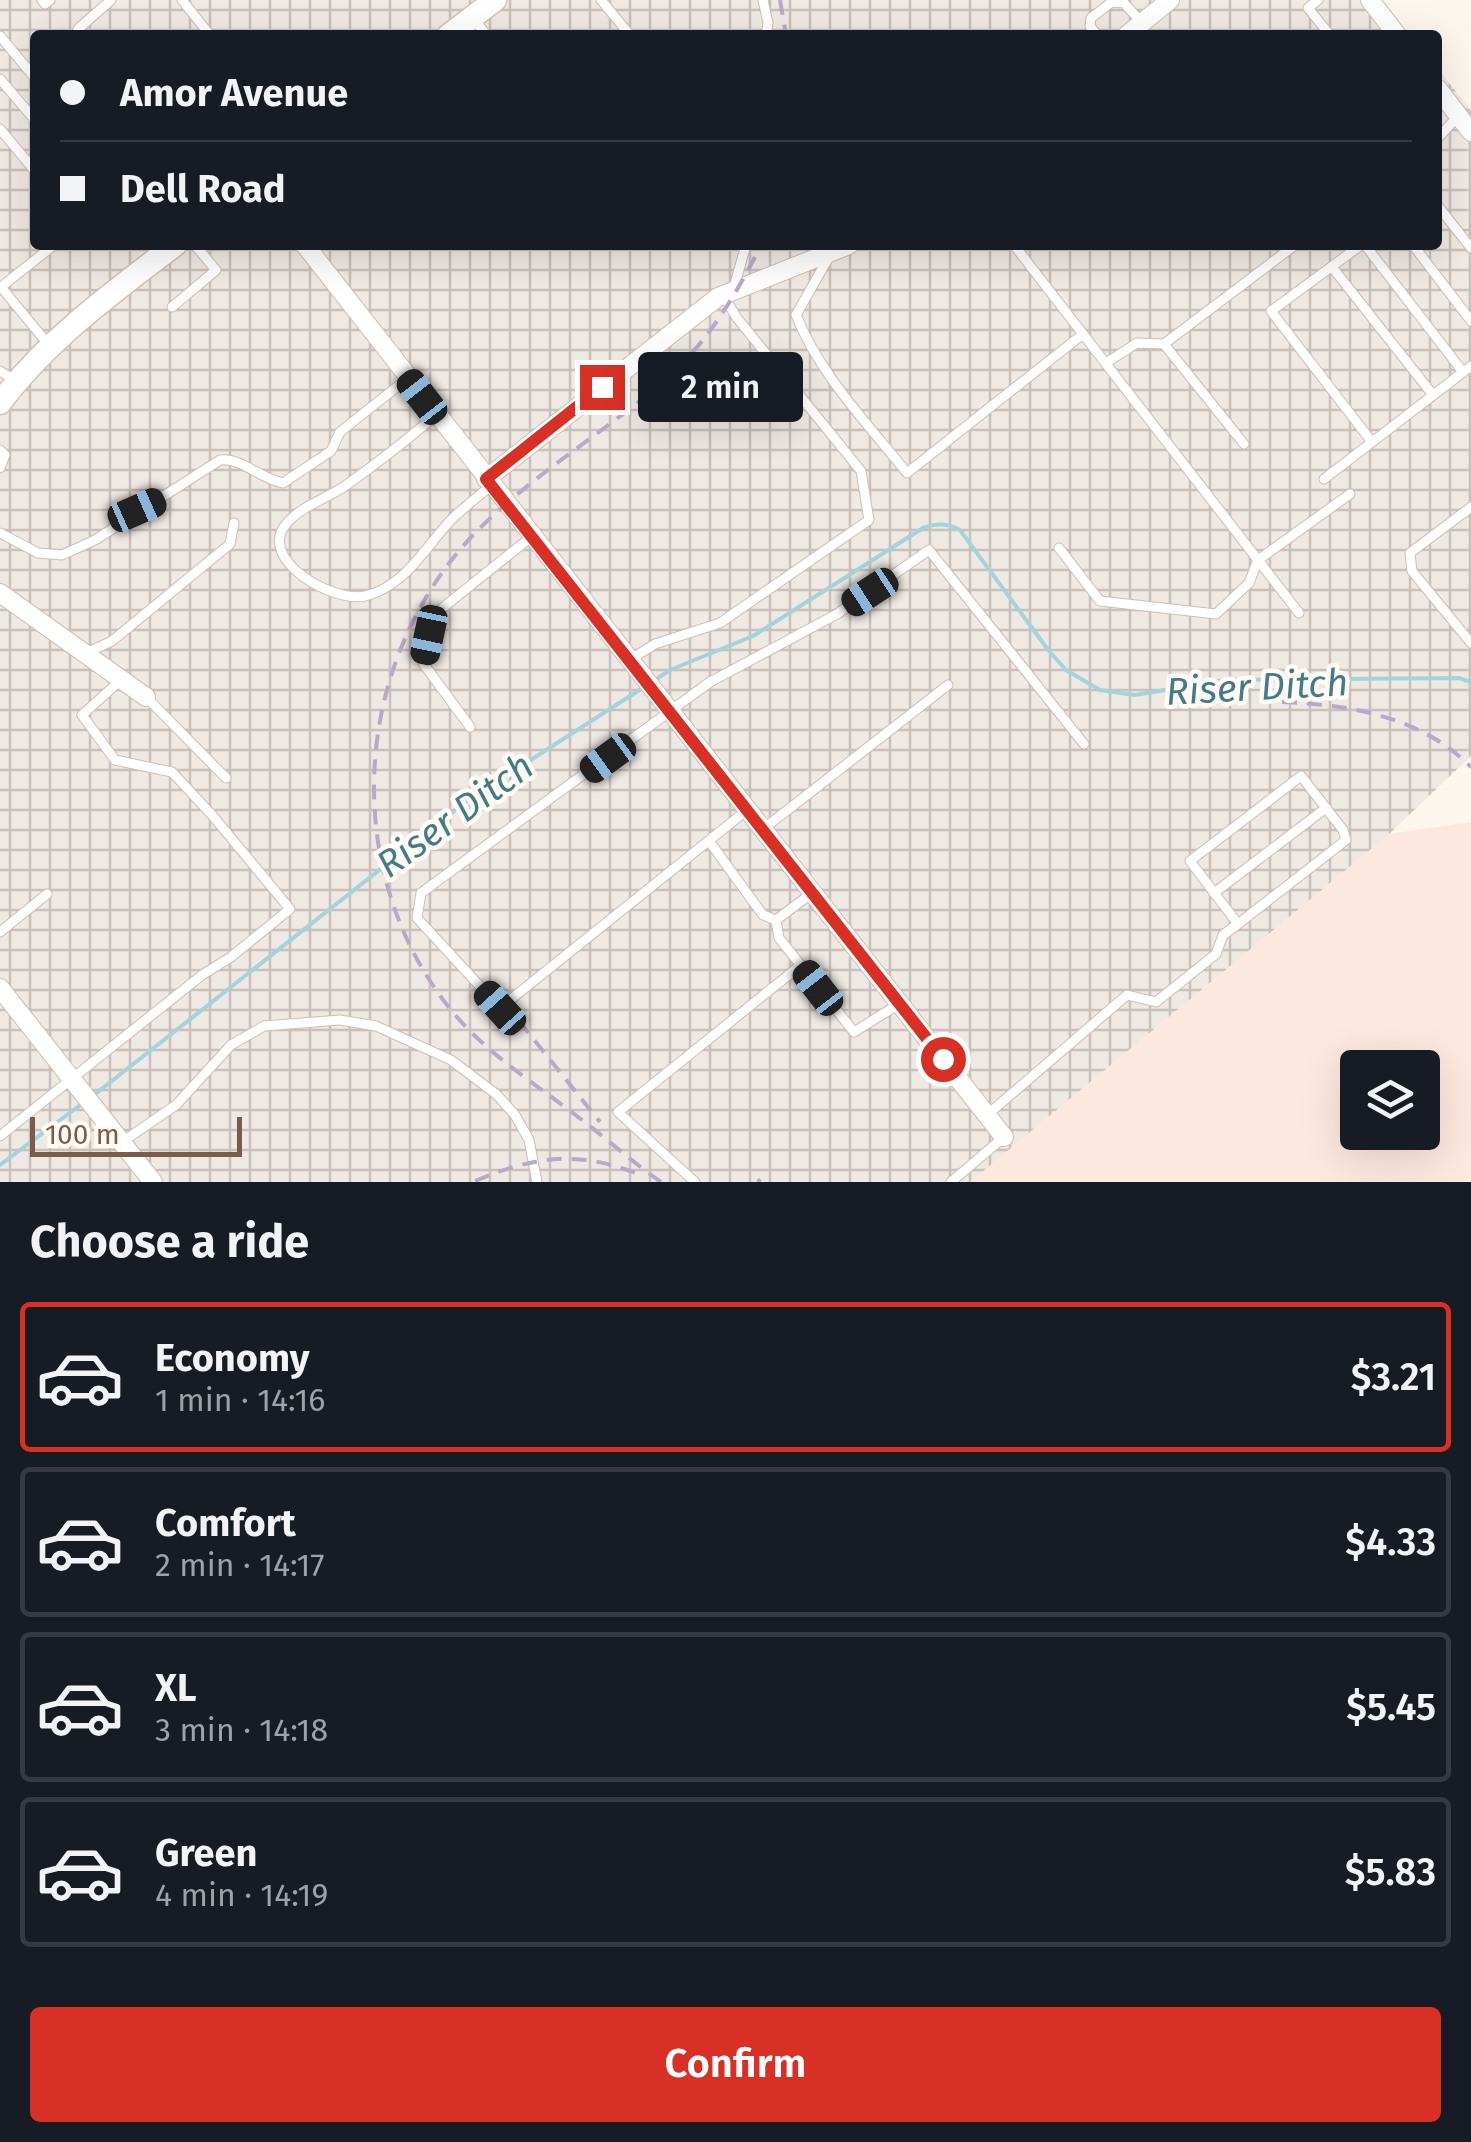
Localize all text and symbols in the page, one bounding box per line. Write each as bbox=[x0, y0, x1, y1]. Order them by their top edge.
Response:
text: Amor Avenue bbox=[120, 70, 348, 116]
text: Dell Road bbox=[120, 166, 286, 212]
callout: 2 min bbox=[637, 352, 802, 422]
car bbox=[392, 364, 452, 430]
route end bbox=[580, 365, 625, 410]
text: 2 min bbox=[681, 368, 760, 406]
car bbox=[103, 484, 171, 536]
car bbox=[837, 563, 903, 621]
car bbox=[408, 603, 450, 667]
water label: Riser Ditch bbox=[1165, 659, 1349, 715]
car bbox=[575, 728, 641, 788]
water label: Riser Ditch bbox=[368, 743, 542, 887]
car bbox=[788, 955, 848, 1021]
car bbox=[469, 976, 531, 1040]
route start bbox=[921, 1037, 966, 1082]
map controls bbox=[1340, 1050, 1440, 1150]
button: layers bbox=[1340, 1050, 1440, 1150]
scale bar bbox=[30, 1112, 242, 1156]
text: 100 m bbox=[45, 1118, 120, 1151]
text: Choose a ride bbox=[30, 1215, 309, 1269]
icon: car bbox=[35, 1332, 125, 1422]
text: Economy bbox=[155, 1335, 310, 1381]
text: $3.21 bbox=[1351, 1354, 1436, 1400]
text: 1 min · 14:16 bbox=[155, 1381, 325, 1419]
icon: car bbox=[35, 1497, 125, 1587]
text: Comfort bbox=[155, 1500, 296, 1546]
text: $4.33 bbox=[1345, 1519, 1436, 1565]
text: 2 min · 14:17 bbox=[155, 1546, 325, 1584]
icon: car bbox=[35, 1662, 125, 1752]
text: XL bbox=[155, 1665, 197, 1711]
text: $5.45 bbox=[1346, 1684, 1436, 1730]
text: 3 min · 14:18 bbox=[155, 1711, 328, 1749]
icon: car bbox=[35, 1827, 125, 1917]
text: Green bbox=[155, 1830, 258, 1876]
text: $5.83 bbox=[1345, 1849, 1436, 1895]
text: 4 min · 14:19 bbox=[155, 1876, 328, 1914]
button: Confirm bbox=[30, 2007, 1441, 2122]

